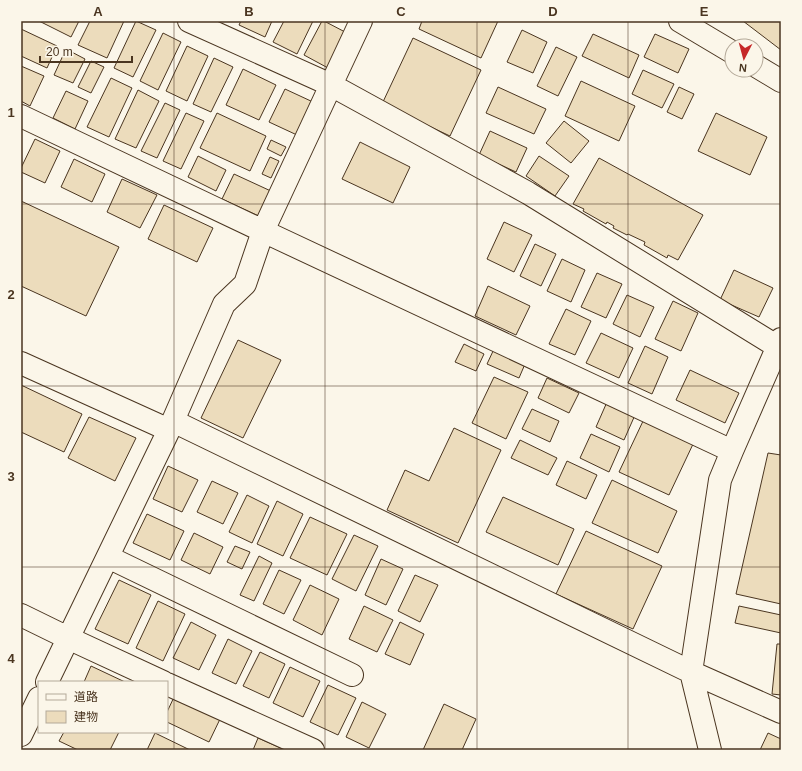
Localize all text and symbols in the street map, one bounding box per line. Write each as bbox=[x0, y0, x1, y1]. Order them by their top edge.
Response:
text: A bbox=[93, 4, 103, 19]
text: B bbox=[244, 4, 254, 19]
text: C bbox=[396, 4, 406, 19]
text: D bbox=[548, 4, 558, 19]
text: E bbox=[700, 4, 709, 19]
scale bar bbox=[40, 38, 132, 64]
north arrow bbox=[724, 38, 764, 78]
text: 20 m bbox=[46, 45, 73, 59]
text: N bbox=[738, 62, 748, 74]
text: 1 bbox=[7, 105, 15, 120]
text: 2 bbox=[7, 287, 15, 302]
text: 3 bbox=[7, 469, 15, 484]
text: 4 bbox=[7, 651, 15, 666]
legend bbox=[38, 681, 168, 733]
text: 道路 bbox=[74, 690, 98, 704]
text: 建物 bbox=[74, 710, 98, 724]

